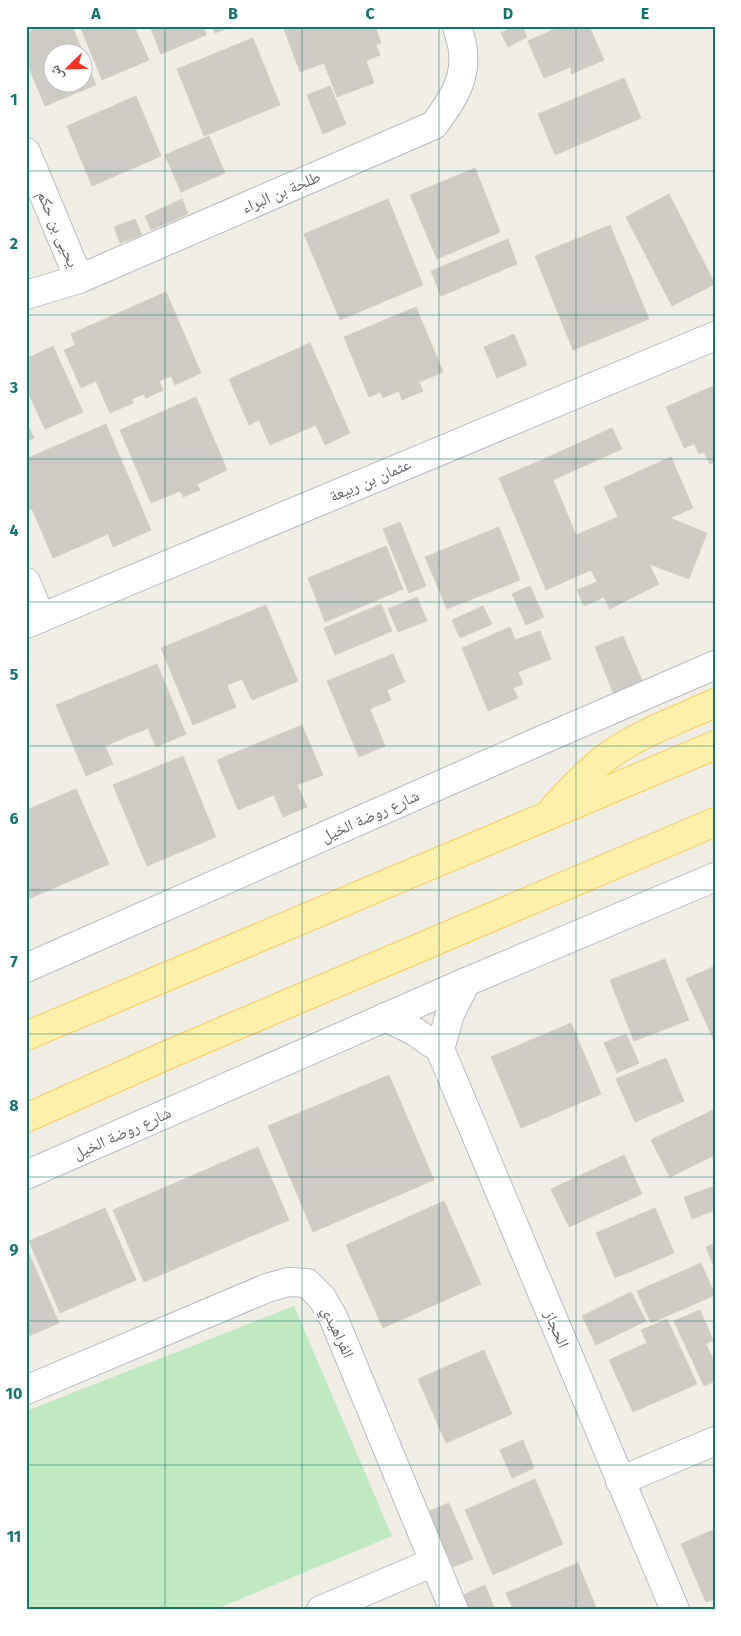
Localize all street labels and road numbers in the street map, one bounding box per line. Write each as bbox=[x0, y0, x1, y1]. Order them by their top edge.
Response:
street label: طلحة بن البراء bbox=[239, 167, 324, 218]
street label: يحيى بن حكم bbox=[32, 188, 83, 270]
street label: عثمان بن ربيعة bbox=[327, 454, 414, 507]
street label: شارع روضة الخيل bbox=[318, 786, 422, 847]
street label: شارع روضة الخيل bbox=[70, 1103, 174, 1164]
street label: الفراهيدي bbox=[315, 1303, 358, 1362]
street label: الحجاز bbox=[540, 1307, 573, 1351]

